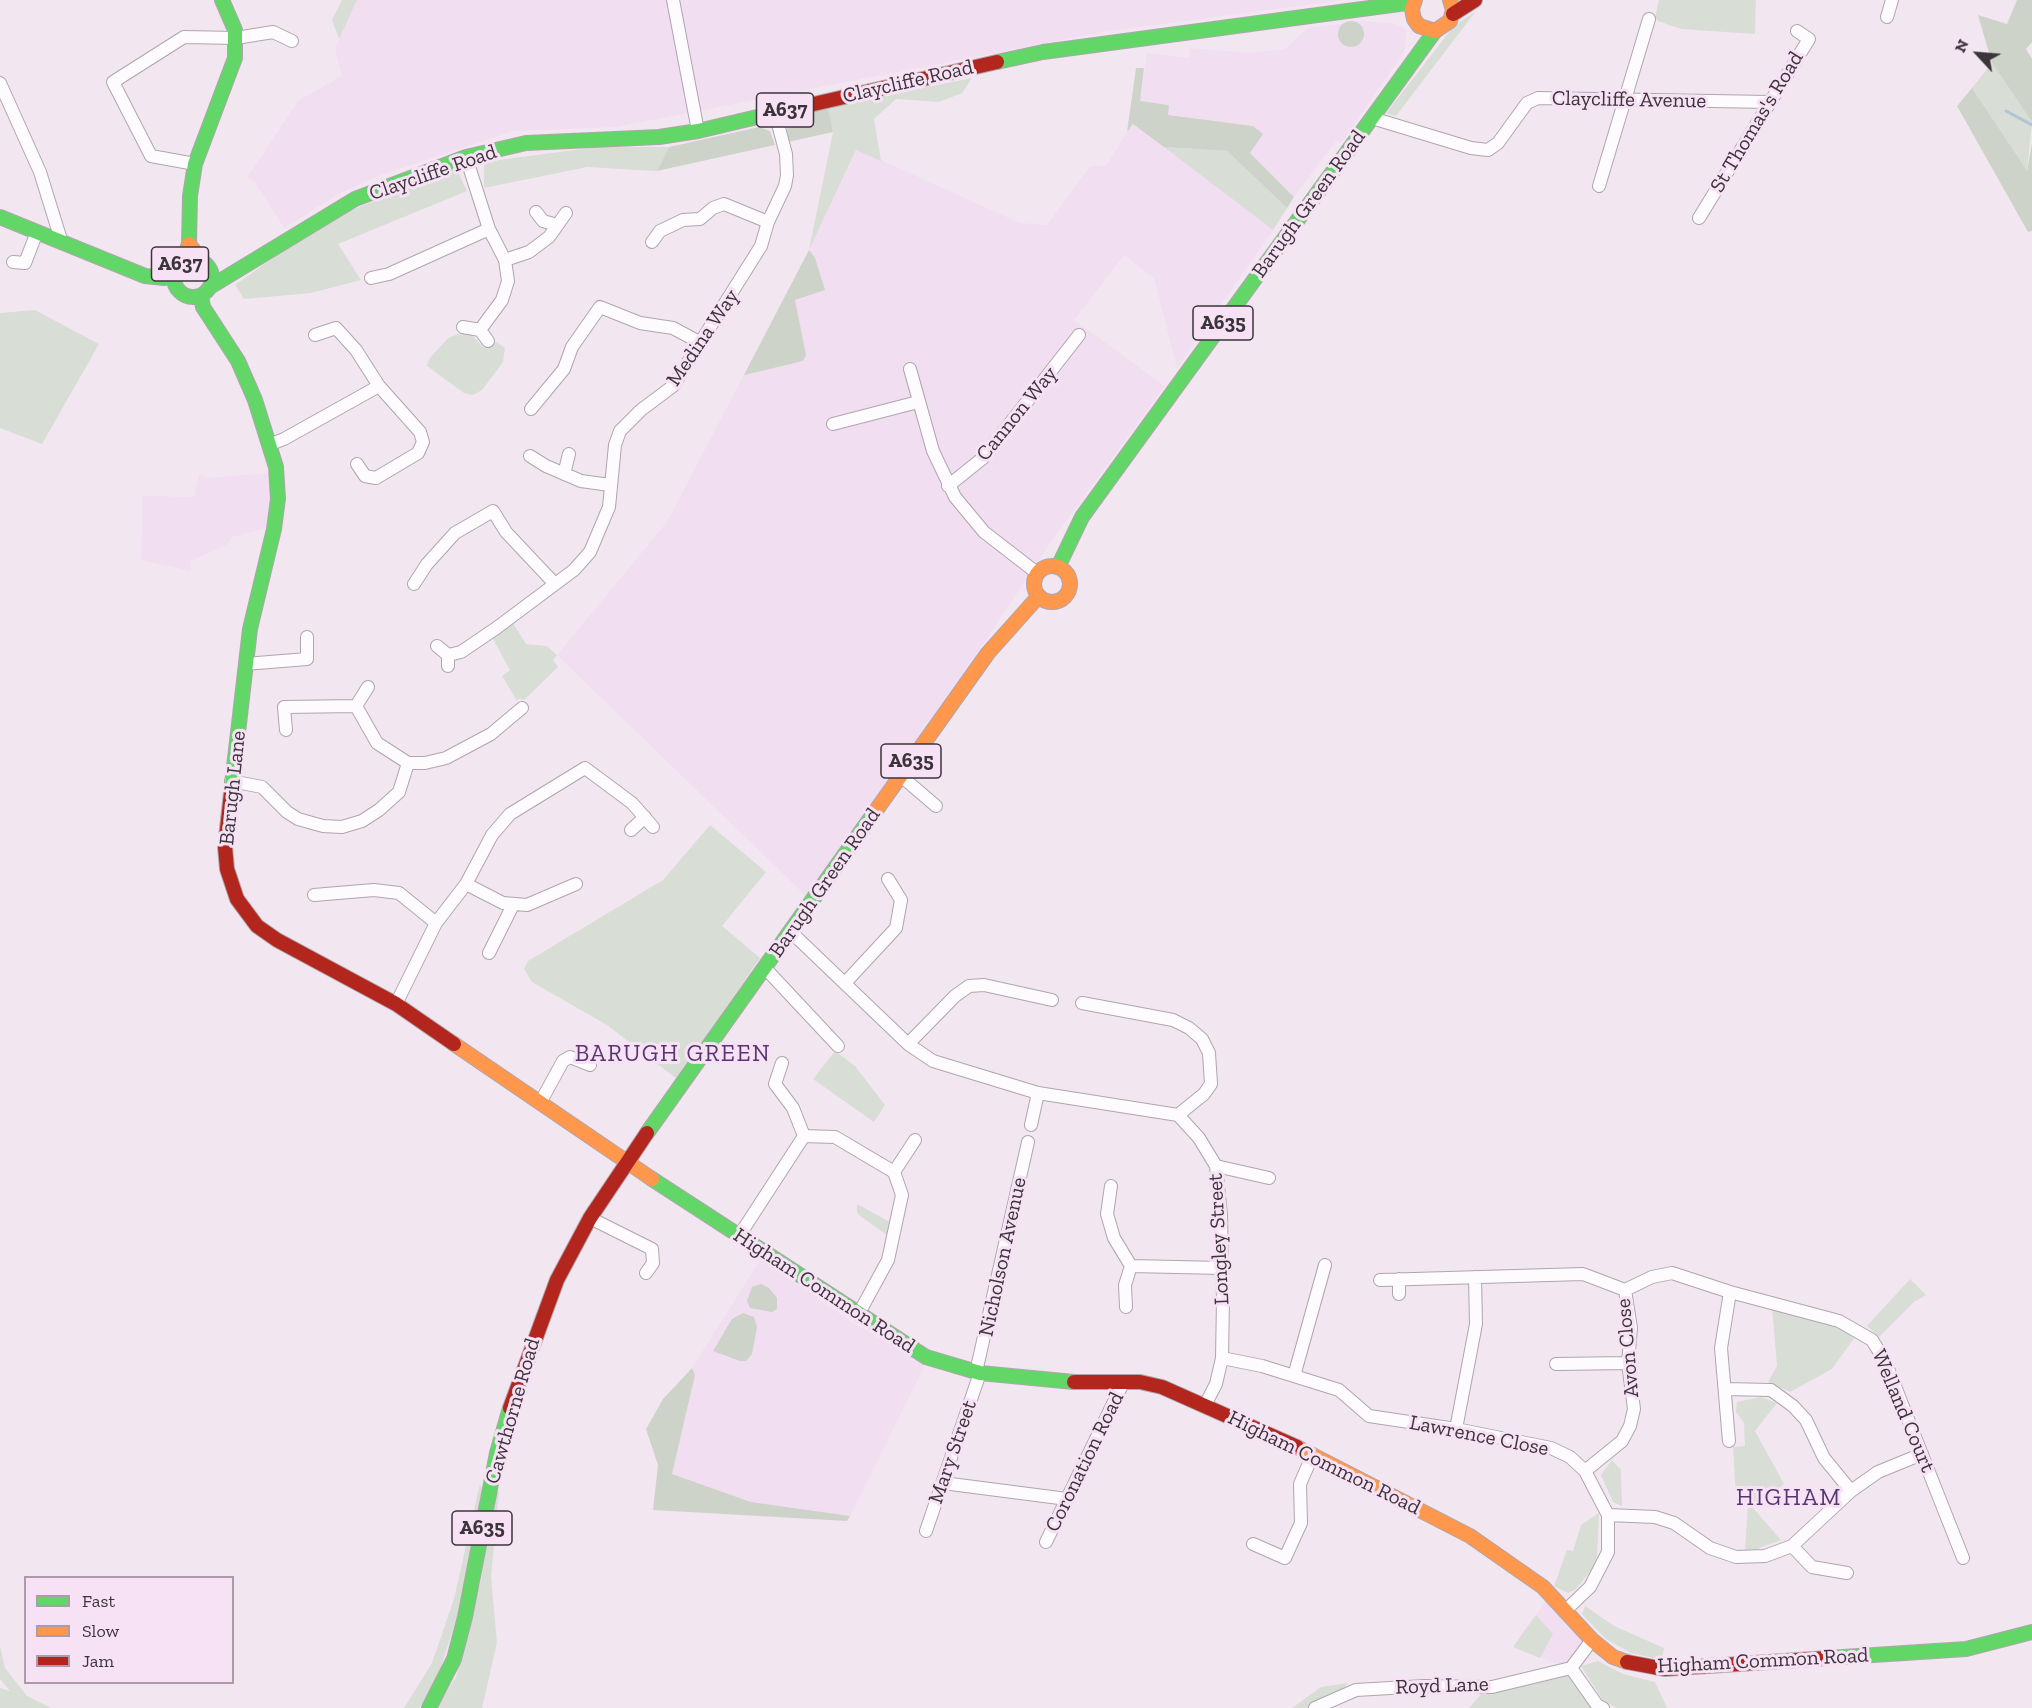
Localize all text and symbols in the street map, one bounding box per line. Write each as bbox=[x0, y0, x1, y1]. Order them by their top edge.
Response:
north arrow bbox=[1948, 24, 2008, 84]
text: N bbox=[1950, 36, 1973, 56]
street label: St Thomas's Road bbox=[1705, 47, 1809, 197]
street label: Claycliffe Road bbox=[840, 55, 976, 109]
street label: Claycliffe Avenue bbox=[1552, 86, 1706, 114]
road number: A637 bbox=[756, 93, 814, 127]
street label: Barugh Green Road bbox=[1247, 125, 1371, 283]
street label: Claycliffe Road bbox=[366, 139, 500, 207]
road number: A637 bbox=[152, 247, 208, 281]
street label: Medina Way bbox=[661, 285, 745, 391]
road number: A635 bbox=[1193, 306, 1253, 340]
street label: Cannon Way bbox=[971, 362, 1063, 466]
street label: Barugh Lane bbox=[214, 730, 252, 846]
road number: A635 bbox=[881, 744, 941, 778]
street label: Barugh Green Road bbox=[764, 803, 886, 963]
district label: BARUGH GREEN bbox=[575, 1040, 771, 1068]
street label: Longley Street bbox=[1203, 1173, 1235, 1305]
street label: Nicholson Avenue bbox=[974, 1175, 1032, 1339]
street label: Higham Common Road bbox=[729, 1223, 919, 1359]
street label: Avon Close bbox=[1611, 1297, 1645, 1399]
street label: Cawthorne Road bbox=[480, 1335, 546, 1487]
street label: Welland Court bbox=[1866, 1346, 1940, 1476]
street label: Coronation Road bbox=[1040, 1388, 1130, 1536]
street label: Mary Street bbox=[923, 1397, 983, 1507]
street label: Higham Common Road bbox=[1223, 1405, 1425, 1521]
street label: Lawrence Close bbox=[1407, 1410, 1551, 1462]
district label: HIGHAM bbox=[1736, 1484, 1842, 1512]
road number: A635 bbox=[452, 1511, 512, 1545]
legend bbox=[24, 1576, 234, 1684]
text: Fast bbox=[82, 1590, 115, 1612]
text: Slow bbox=[82, 1620, 119, 1642]
street label: Higham Common Road bbox=[1657, 1643, 1869, 1679]
text: Jam bbox=[82, 1650, 114, 1672]
street label: Royd Lane bbox=[1395, 1672, 1489, 1700]

